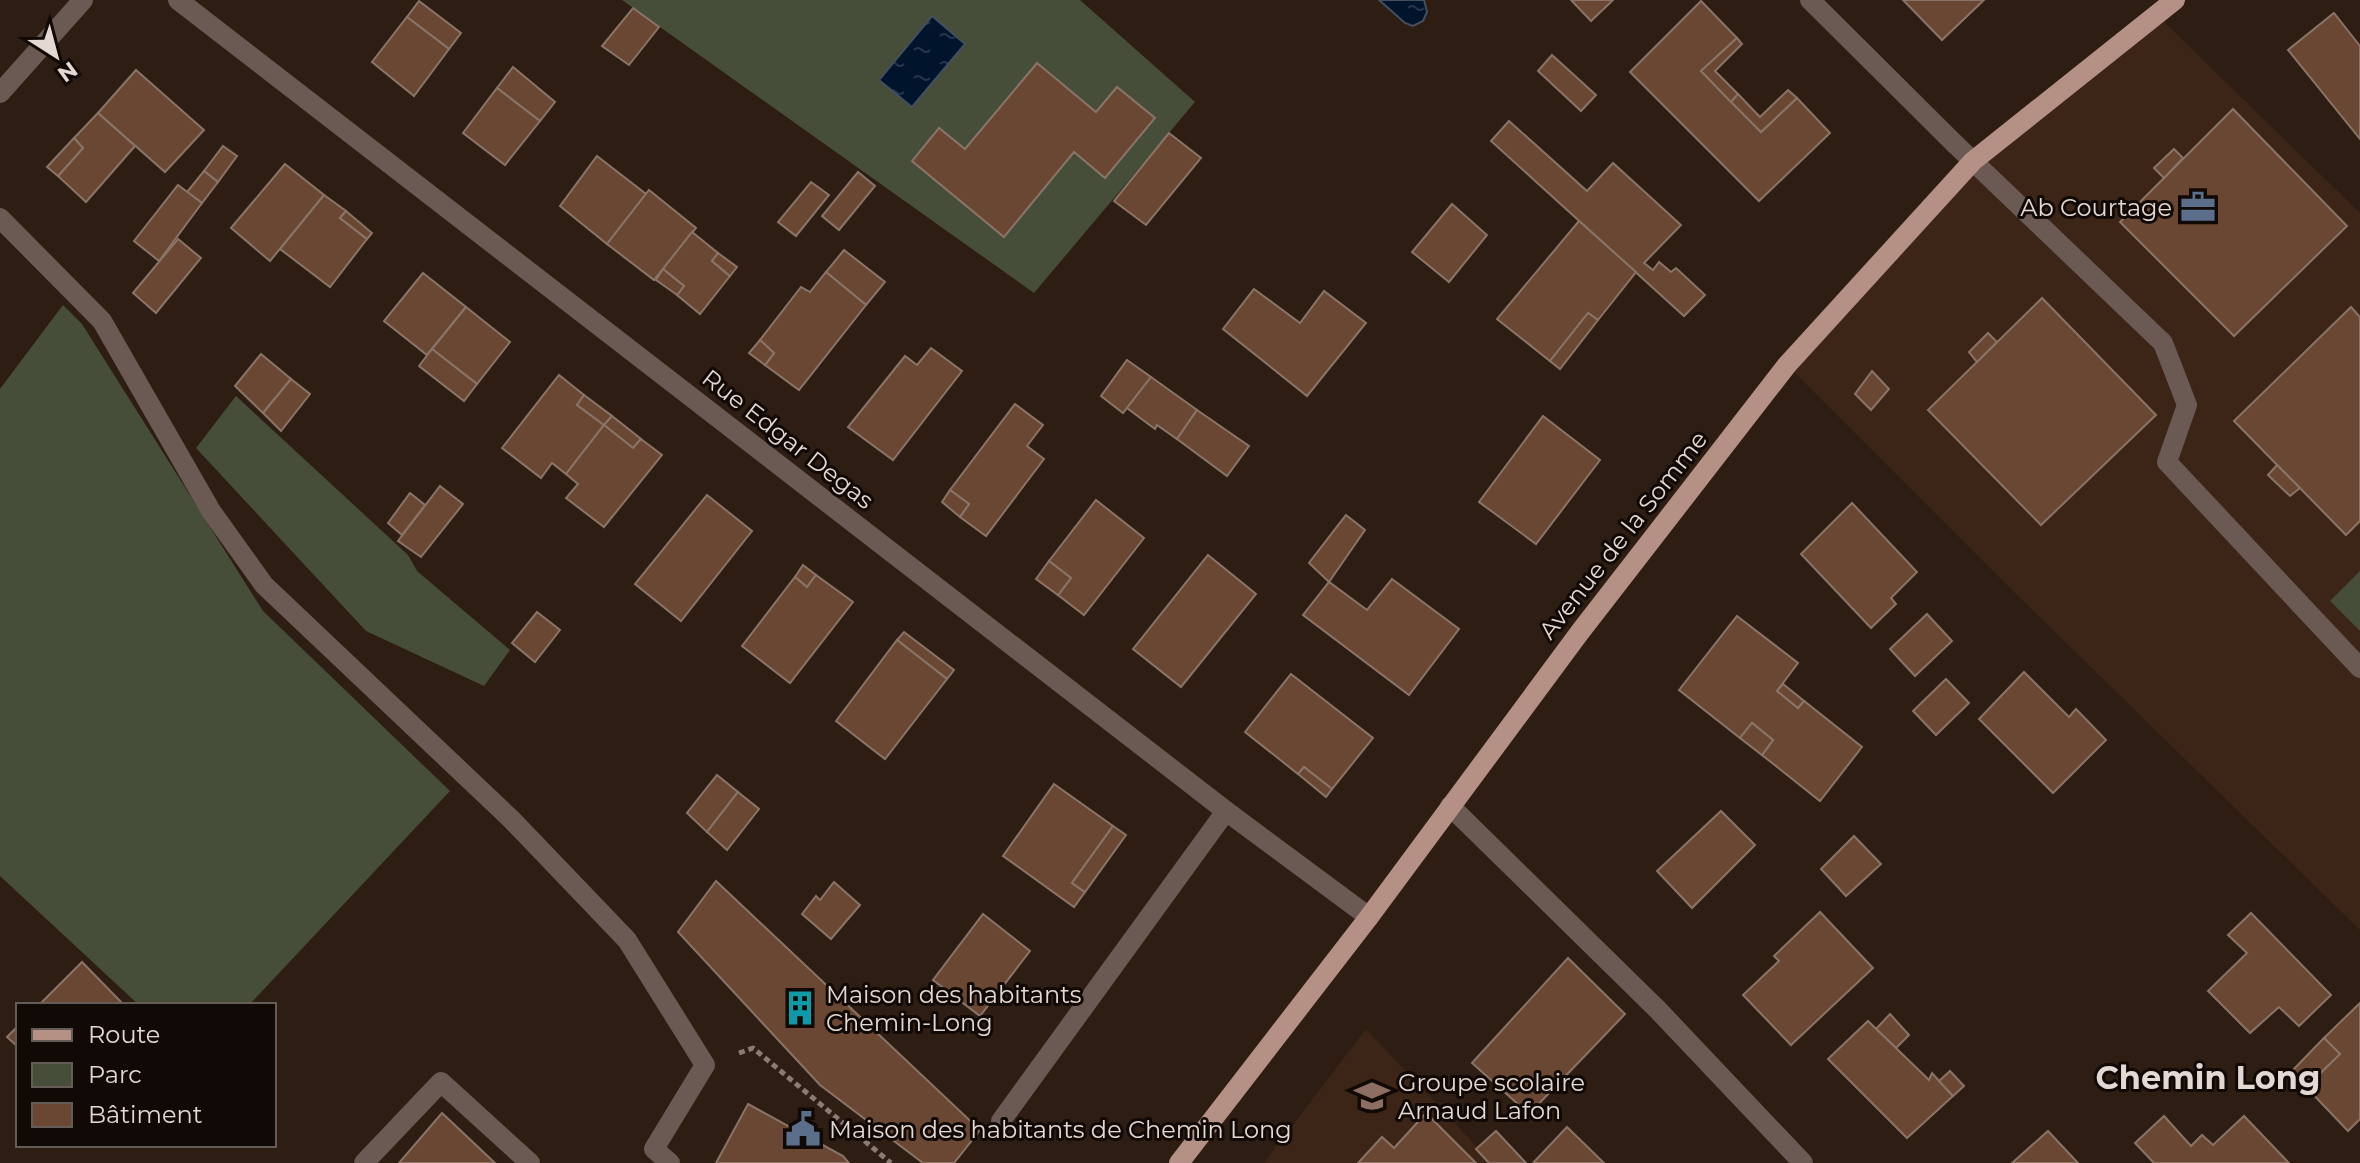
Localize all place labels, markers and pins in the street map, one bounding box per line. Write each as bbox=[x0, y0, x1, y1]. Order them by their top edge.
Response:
office icon: Ab Courtage bbox=[2179, 188, 2217, 226]
place label: Ab Courtage bbox=[2020, 193, 2172, 222]
place label: Maison des habitants Chemin-Long bbox=[826, 980, 1082, 1037]
building icon: Maison des habitants Chemin-Long bbox=[781, 989, 819, 1027]
place label: Groupe scolaire Arnaud Lafon bbox=[1398, 1068, 1585, 1125]
school or university icon: Groupe scolaire Arnaud Lafon bbox=[1353, 1077, 1391, 1115]
public building icon: Maison des habitants de Chemin Long bbox=[784, 1110, 822, 1148]
place label: Maison des habitants de Chemin Long bbox=[829, 1115, 1292, 1144]

